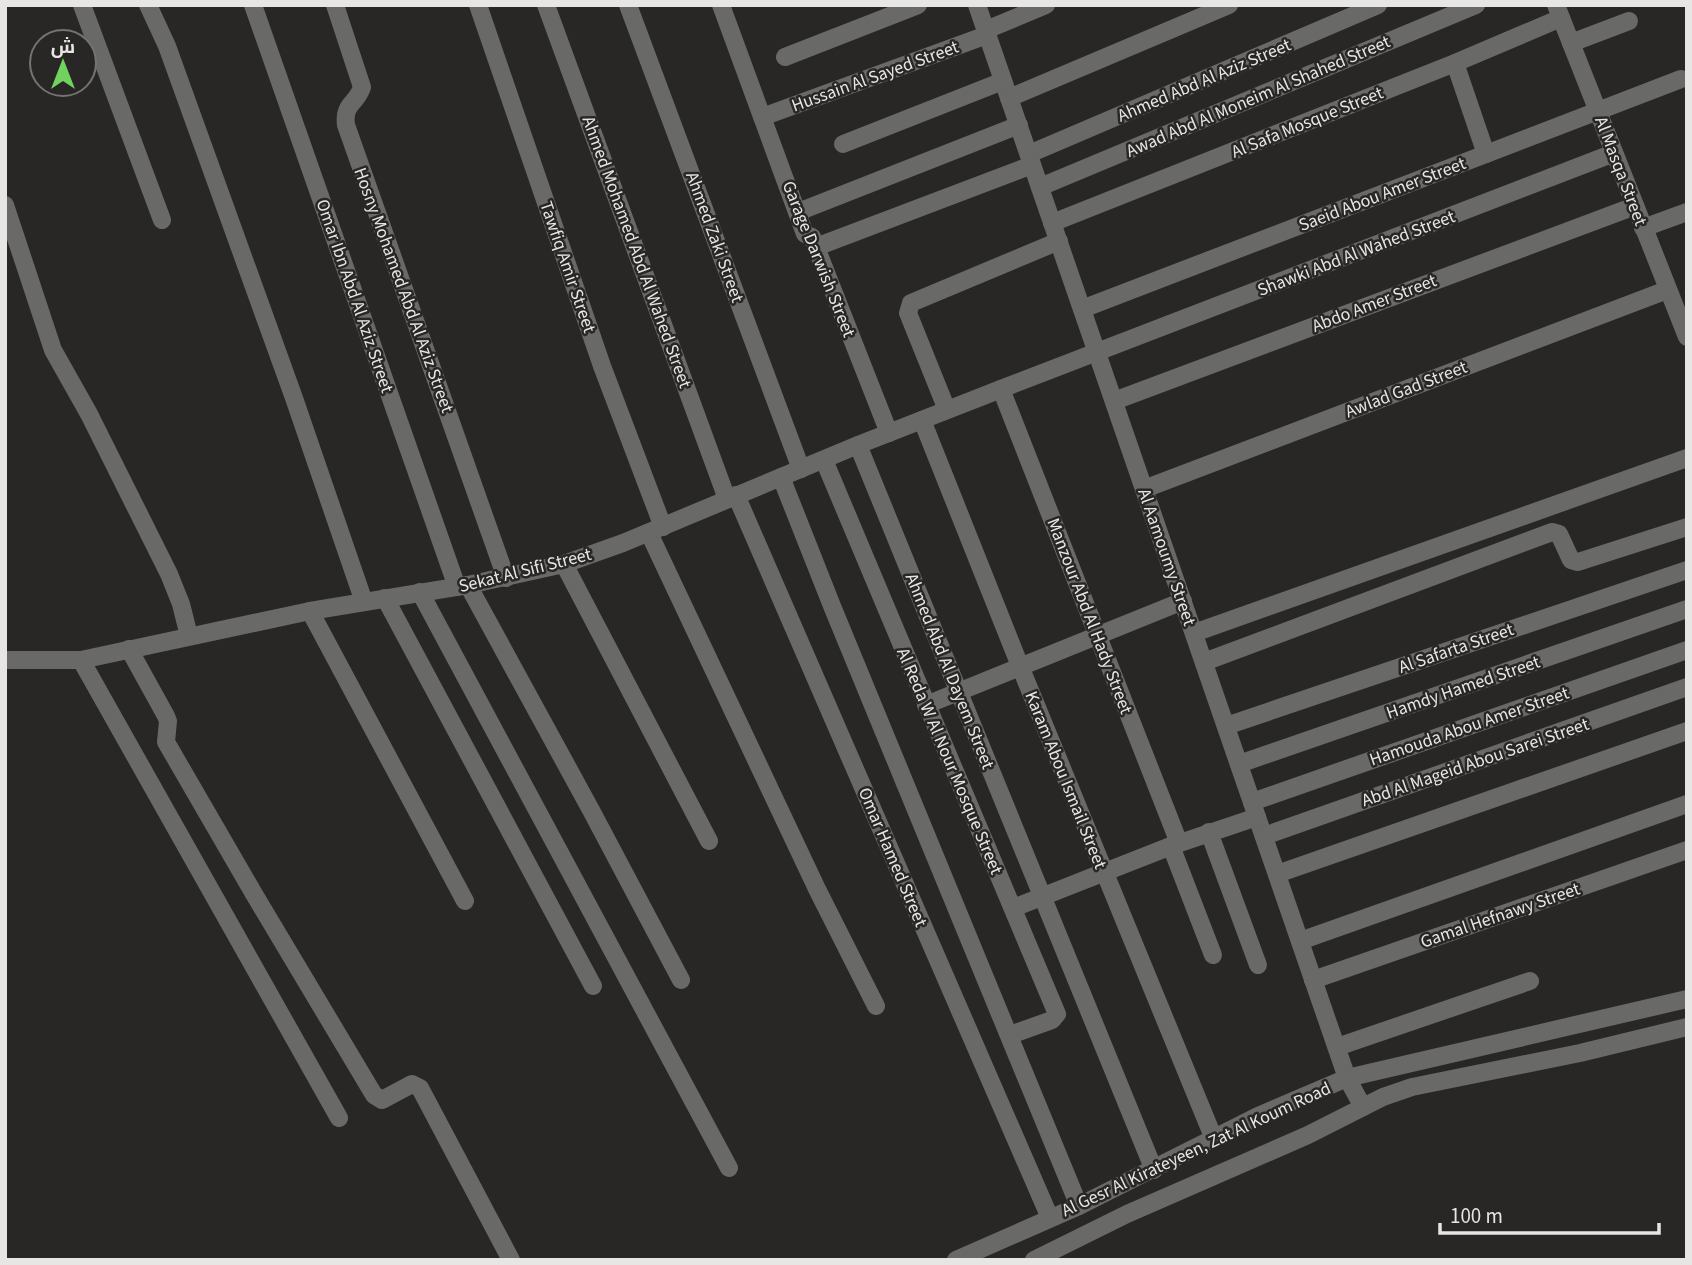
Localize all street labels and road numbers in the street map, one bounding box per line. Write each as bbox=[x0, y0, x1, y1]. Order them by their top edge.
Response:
street label: Awad Abd Al Moneim Al Shahed Street bbox=[1122, 29, 1394, 164]
street label: Ahmed Abd Al Aziz Street bbox=[1113, 33, 1295, 128]
street label: Hussain Al Sayed Street bbox=[788, 35, 962, 118]
street label: Al Safa Mosque Street bbox=[1227, 81, 1387, 164]
street label: Ahmed Mohamed Abd Al Wahed Street bbox=[576, 113, 697, 392]
street label: Al Masqa Street bbox=[1588, 113, 1653, 230]
street label: Saeid Abou Amer Street bbox=[1295, 151, 1469, 238]
street label: Hosny Mohamed Abd Al Aziz Street bbox=[347, 164, 460, 416]
street label: Ahmed Zaki Street bbox=[679, 168, 750, 306]
street label: Garage Darwish Street bbox=[776, 177, 861, 341]
street label: Omar Ibn Abd Al Aziz Street bbox=[310, 196, 399, 396]
street label: Tawfiq Amir Street bbox=[533, 198, 602, 336]
street label: Shawki Abd Al Wahed Street bbox=[1254, 204, 1459, 303]
street label: Abdo Amer Street bbox=[1308, 268, 1440, 339]
street label: Awlad Gad Street bbox=[1342, 355, 1471, 424]
street label: Al Aamoumy Street bbox=[1131, 485, 1202, 629]
street label: Manzour Abd Al Hady Street bbox=[1041, 515, 1138, 718]
street label: Sekat Al Sifi Street bbox=[456, 542, 594, 599]
street label: Ahmed Abd Al Dayem Street bbox=[899, 569, 1000, 773]
street label: Al Safarta Street bbox=[1395, 617, 1517, 680]
street label: Al Reda W Al Nour Mosque Street bbox=[890, 644, 1009, 878]
street label: Hamdy Hamed Street bbox=[1383, 649, 1543, 726]
street label: Hamouda Abou Amer Street bbox=[1366, 681, 1572, 772]
street label: Karam Abou Ismail Street bbox=[1018, 688, 1113, 873]
street label: Abd Al Mageid Abou Sarei Street bbox=[1358, 712, 1592, 813]
street label: Omar Hamed Street bbox=[852, 784, 933, 931]
street label: Gamal Hefnawy Street bbox=[1417, 876, 1583, 955]
street label: Al Gesr Al Kirateyeen, Zat Al Koum Road bbox=[1057, 1076, 1335, 1223]

